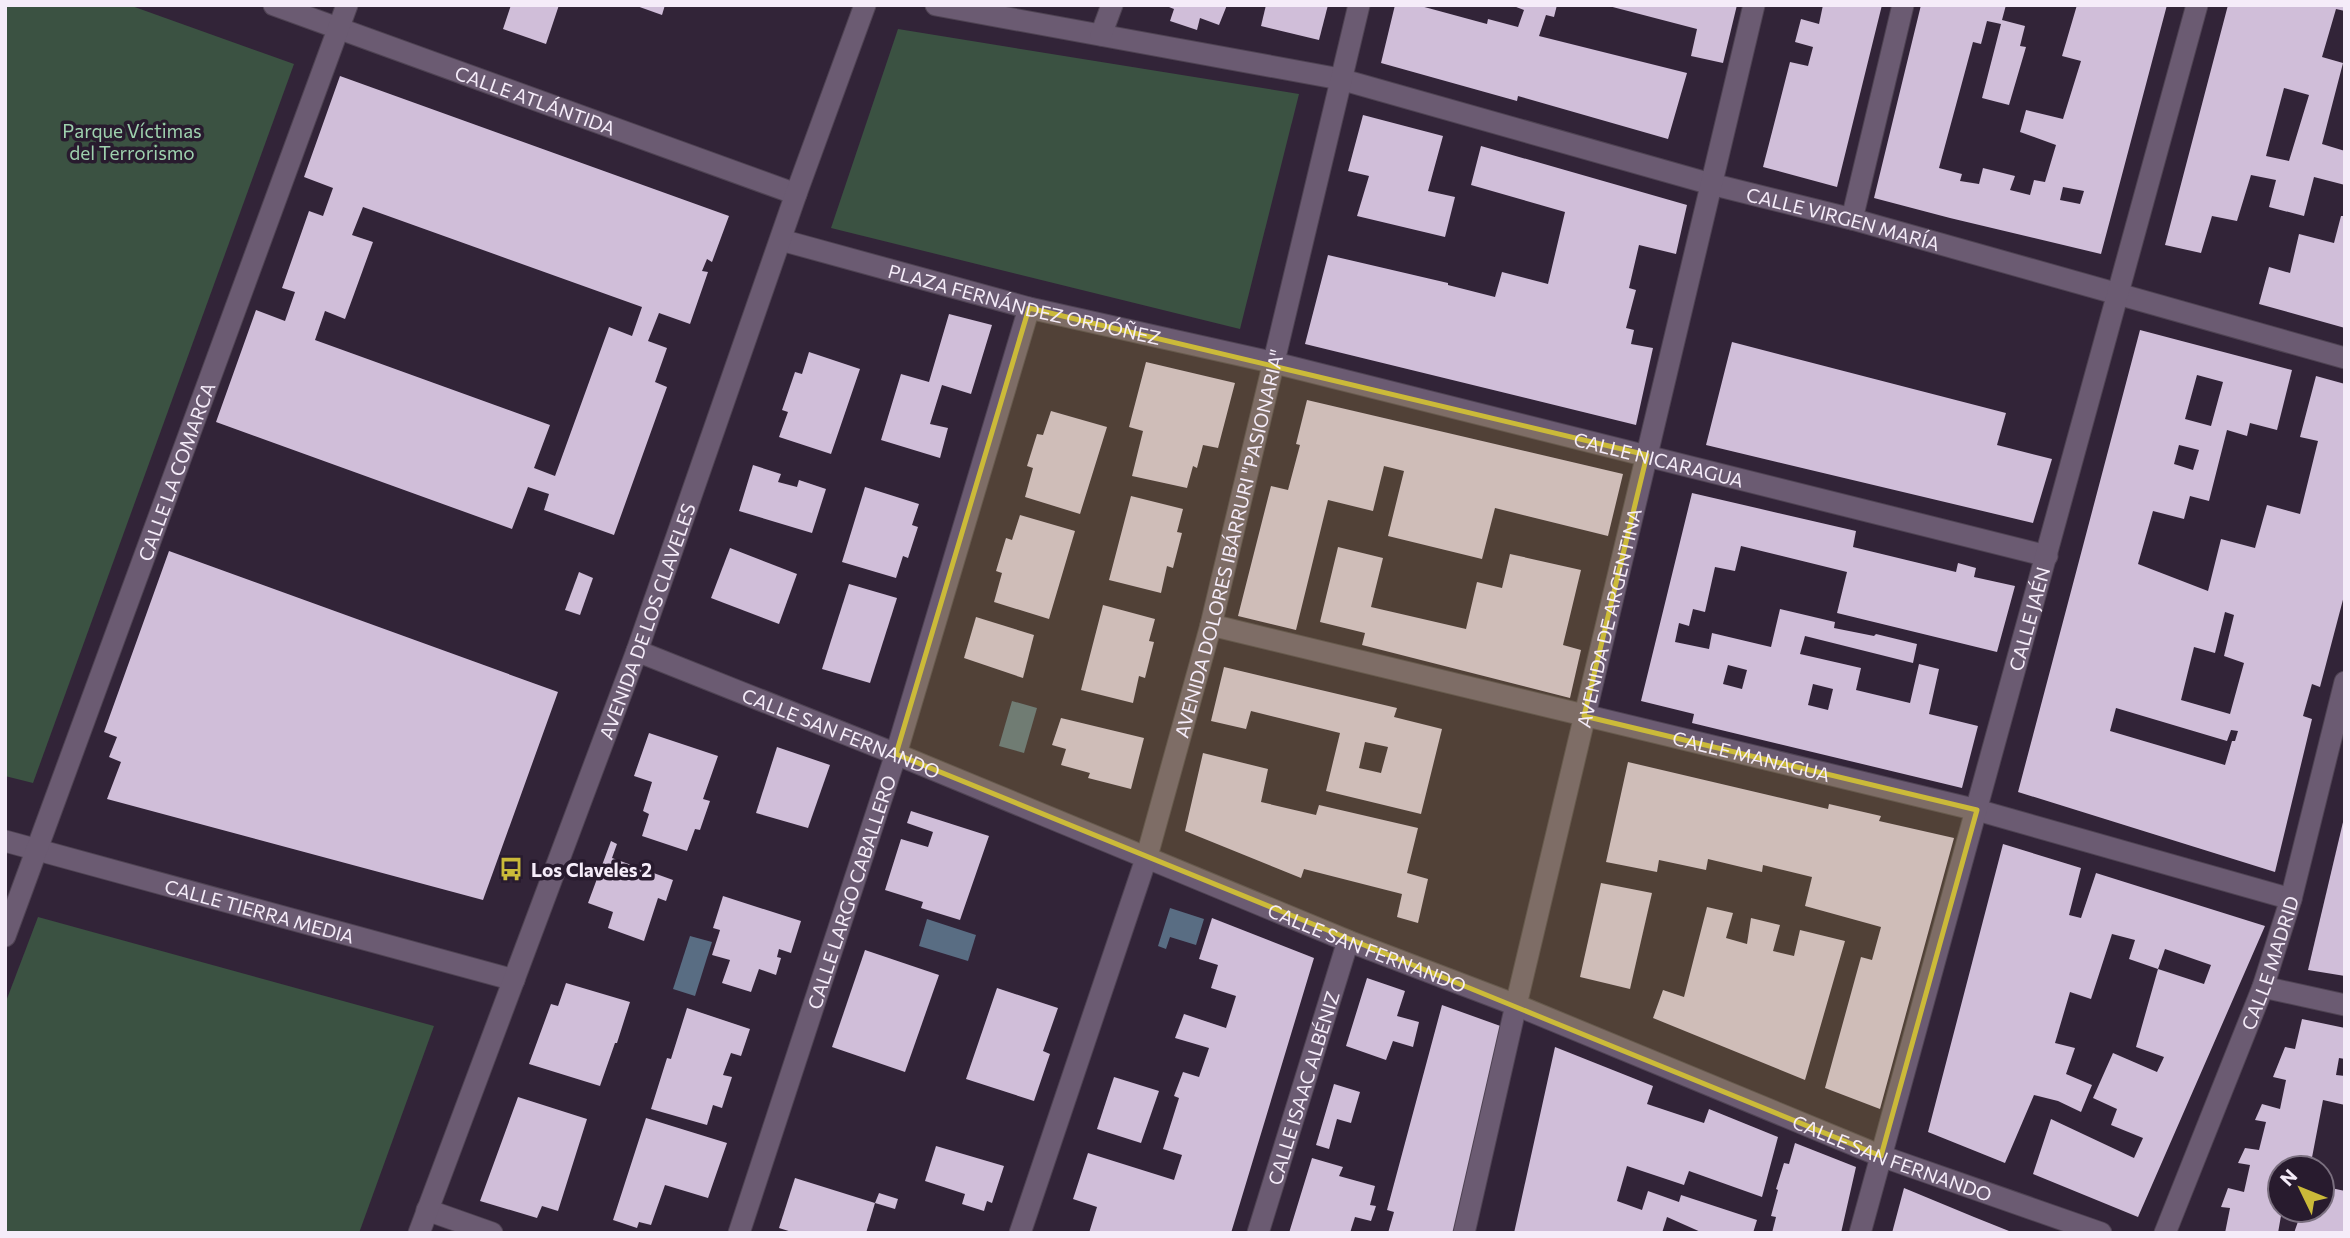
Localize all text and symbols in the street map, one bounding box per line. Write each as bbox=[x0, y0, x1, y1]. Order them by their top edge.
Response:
street label: CALLE ATLÁNTIDA bbox=[452, 60, 619, 139]
park label: Parque Víctimas del Terrorismo bbox=[62, 119, 202, 164]
street label: CALLE VIRGEN MARÍA bbox=[1744, 182, 1943, 255]
street label: PLAZA FERNÁNDEZ ORDÓÑEZ bbox=[886, 259, 1163, 349]
street label: AVENIDA DOLORES IBÁRRURI "PASIONARIA" bbox=[1169, 347, 1288, 740]
street label: CALLE LA COMARCA bbox=[132, 379, 219, 564]
street label: CALLE NICARAGUA bbox=[1572, 427, 1746, 491]
street label: AVENIDA DE LOS CLAVELES bbox=[594, 500, 699, 742]
street label: AVENIDA DE ARGENTINA bbox=[1571, 506, 1645, 730]
street label: CALLE JAÉN bbox=[2003, 564, 2054, 673]
street label: CALLE SAN FERNANDO bbox=[739, 683, 944, 783]
street label: CALLE MANAGUA bbox=[1670, 725, 1833, 786]
street label: CALLE LARGO CABALLERO bbox=[802, 772, 900, 1012]
bus stop icon: Los Claveles 2 bbox=[497, 855, 525, 883]
place label: Los Claveles 2 bbox=[531, 858, 652, 881]
street label: CALLE TIERRA MEDIA bbox=[162, 874, 357, 947]
street label: CALLE MADRID bbox=[2236, 893, 2303, 1033]
street label: CALLE SAN FERNANDO bbox=[1265, 898, 1470, 997]
street label: CALLE ISAAC ALBÉNIZ bbox=[1262, 988, 1343, 1187]
street label: CALLE SAN FERNANDO bbox=[1789, 1109, 1995, 1206]
north arrow bbox=[2266, 1154, 2336, 1224]
text: N bbox=[2275, 1164, 2301, 1190]

